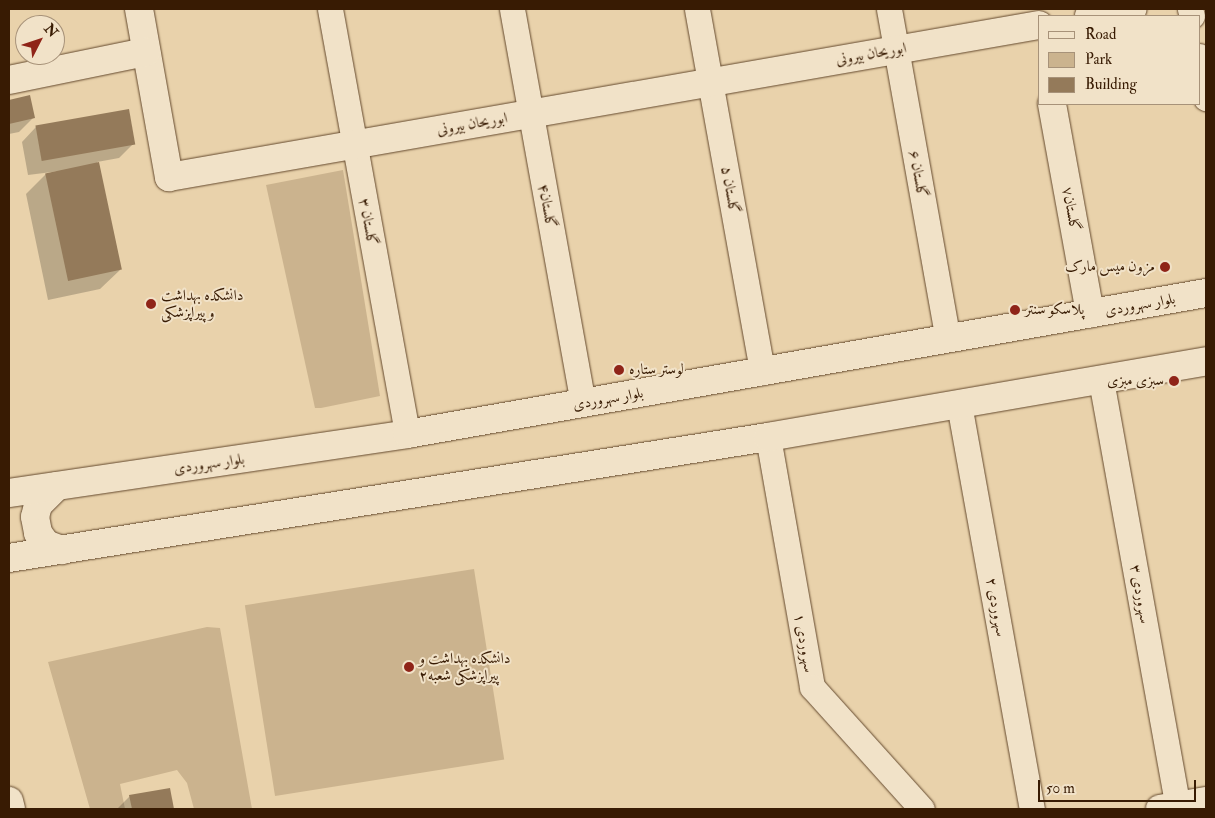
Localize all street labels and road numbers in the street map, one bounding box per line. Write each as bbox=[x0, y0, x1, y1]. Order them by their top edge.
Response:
street label: ابوریحان بیرونی bbox=[834, 39, 908, 69]
street label: ابوریحان بیرونی bbox=[435, 109, 509, 139]
street label: گلستان ۶ bbox=[905, 149, 931, 199]
street label: گلستان ۵ bbox=[717, 165, 743, 215]
street label: گلستان۴ bbox=[534, 182, 560, 230]
street label: گلستان۷ bbox=[1058, 185, 1084, 233]
street label: گلستان ۳ bbox=[355, 197, 381, 247]
street label: بلوار سهروردی bbox=[1103, 290, 1177, 320]
street label: بلوار سهروردی bbox=[571, 384, 645, 414]
street label: بلوار سهروردی bbox=[172, 450, 246, 478]
street label: سهروردی ۳ bbox=[1126, 563, 1154, 625]
street label: سهروردی ۲ bbox=[982, 576, 1010, 638]
street label: سهروردی ۱ bbox=[790, 612, 818, 674]

